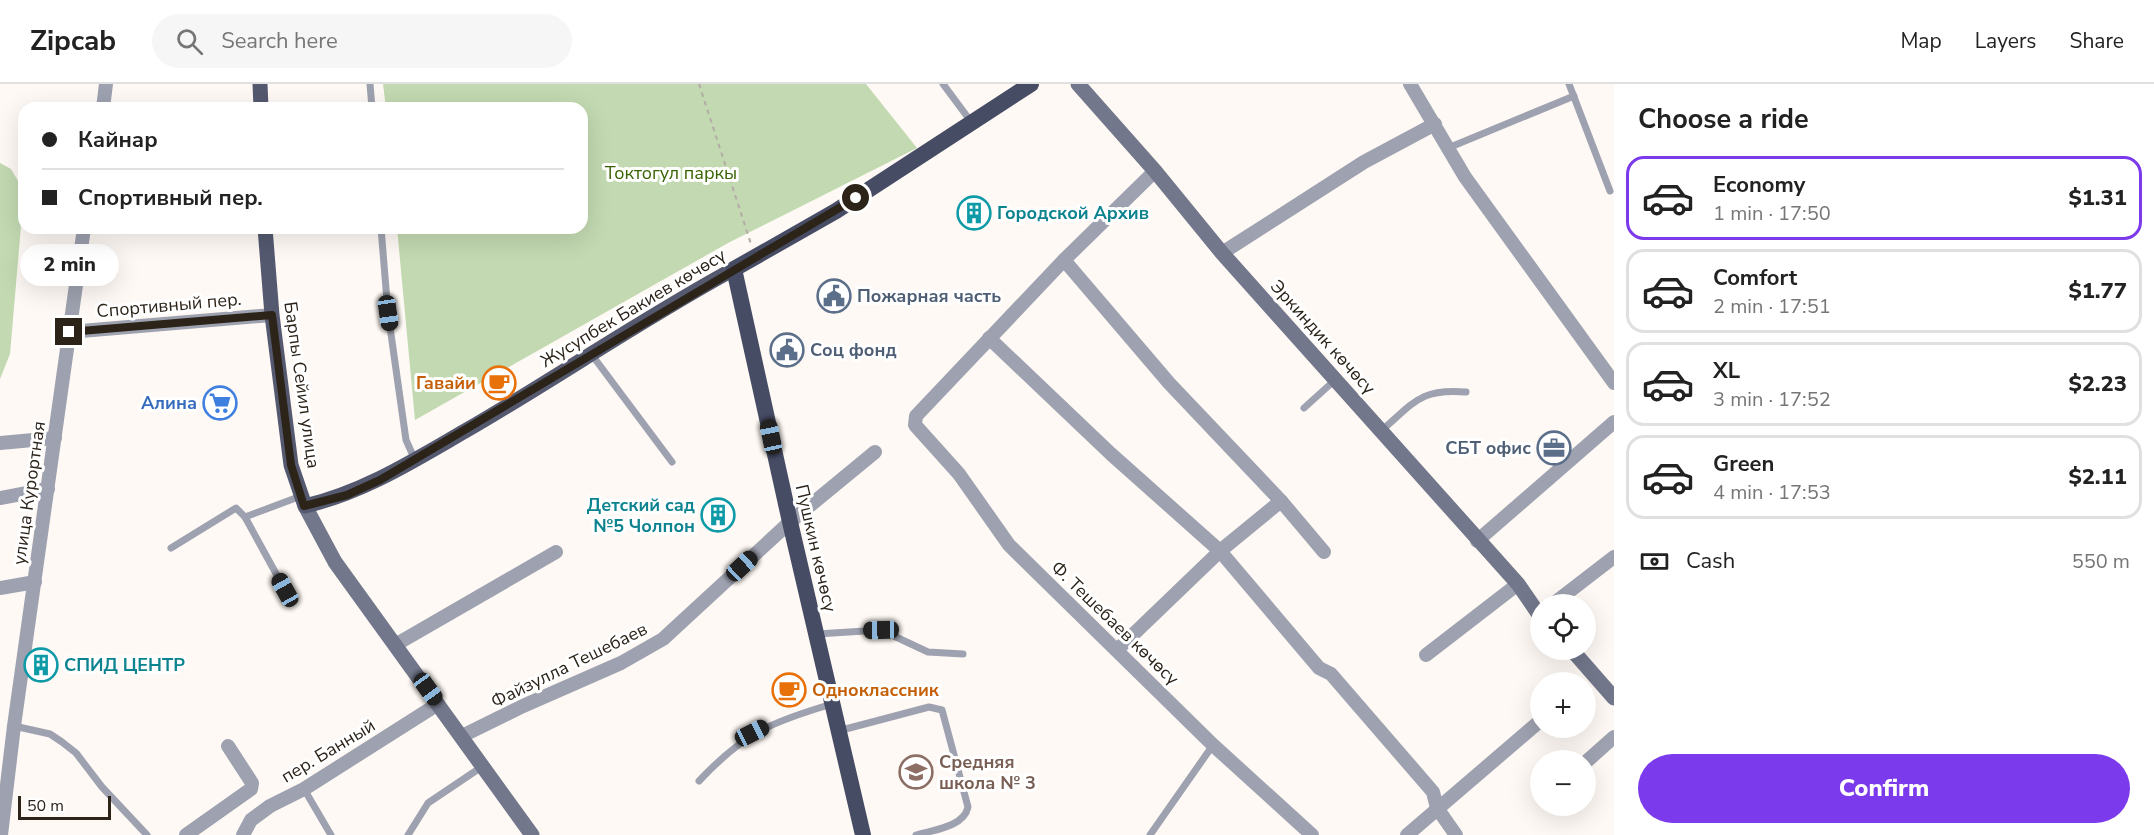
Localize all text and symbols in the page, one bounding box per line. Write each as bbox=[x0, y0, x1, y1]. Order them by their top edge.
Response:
search box bbox=[152, 14, 572, 68]
text: Zipcab bbox=[30, 22, 116, 60]
icon: search bbox=[173, 25, 206, 58]
text: Search here bbox=[221, 26, 338, 56]
text: Map bbox=[1900, 27, 1942, 55]
text: Layers bbox=[1975, 27, 2036, 55]
text: Share bbox=[2069, 27, 2124, 55]
text: Choose a ride bbox=[1638, 101, 1809, 138]
text: Кайнар bbox=[78, 125, 158, 155]
park label: Токтогул паркы bbox=[605, 161, 737, 185]
text: Economy bbox=[1713, 170, 1805, 200]
icon: car bbox=[1641, 171, 1695, 225]
text: Спортивный пер. bbox=[78, 183, 263, 213]
text: $1.31 bbox=[2068, 183, 2127, 213]
route start bbox=[842, 184, 869, 211]
building icon: Городской Архив bbox=[956, 195, 992, 231]
text: 1 min · 17:50 bbox=[1713, 200, 1831, 227]
place label: Городской Архив bbox=[997, 201, 1149, 225]
street label: Жусупбек Бакиев көчөсү bbox=[536, 243, 731, 373]
callout: 2 min bbox=[20, 245, 118, 287]
text: 2 min bbox=[43, 251, 96, 278]
text: Comfort bbox=[1713, 263, 1797, 293]
icon: car bbox=[1641, 264, 1695, 318]
street label: Эркиндик көчөсү bbox=[1265, 275, 1381, 400]
text: $1.77 bbox=[2068, 276, 2127, 306]
public building icon: Пожарная часть bbox=[816, 278, 852, 314]
place label: Пожарная часть bbox=[857, 284, 1001, 308]
street label: Спортивный пер. bbox=[96, 287, 242, 323]
text: 2 min · 17:51 bbox=[1713, 293, 1831, 320]
car bbox=[377, 294, 399, 332]
street label: Барпы Сейил улица bbox=[278, 300, 326, 470]
route end bbox=[55, 318, 82, 345]
public building icon: Соц фонд bbox=[769, 332, 805, 368]
place label: Соц фонд bbox=[810, 338, 897, 362]
text: XL bbox=[1713, 356, 1740, 386]
icon: car bbox=[1641, 357, 1695, 411]
cafe icon: Гавайи bbox=[481, 365, 517, 401]
text: $2.23 bbox=[2068, 369, 2127, 399]
place label: Гавайи bbox=[416, 371, 476, 395]
supermarket icon: Алина bbox=[202, 385, 238, 421]
text: 3 min · 17:52 bbox=[1713, 386, 1831, 413]
place label: Алина bbox=[141, 391, 197, 415]
car bbox=[758, 418, 784, 456]
street label: улица Курортная bbox=[7, 420, 51, 566]
office icon: СБТ офис bbox=[1536, 430, 1572, 466]
place label: СБТ офис bbox=[1445, 436, 1531, 460]
text: Green bbox=[1713, 449, 1774, 479]
icon: car bbox=[1641, 450, 1695, 504]
text: $2.11 bbox=[2068, 462, 2127, 492]
text: 4 min · 17:53 bbox=[1713, 479, 1831, 506]
street label: Пушкин көчөсү bbox=[790, 482, 842, 615]
place label: Детский сад №5 Чолпон bbox=[587, 493, 695, 538]
building icon: Детский сад №5 Чолпон bbox=[700, 497, 736, 533]
icon: cash bbox=[1638, 545, 1671, 578]
text: Cash bbox=[1686, 546, 1735, 576]
car bbox=[723, 547, 761, 585]
text: 550 m bbox=[2072, 548, 2130, 575]
street label: Ф. Тешебаев көчөсү bbox=[1046, 556, 1185, 691]
car bbox=[268, 570, 302, 610]
map controls bbox=[1530, 594, 1596, 816]
button: locate bbox=[1530, 594, 1596, 660]
street label: Файзулла Тешебаев bbox=[487, 617, 651, 713]
car bbox=[863, 621, 899, 639]
building icon: СПИД ЦЕНТР bbox=[23, 647, 59, 683]
place label: СПИД ЦЕНТР bbox=[64, 653, 185, 677]
car bbox=[410, 669, 446, 709]
cafe icon: Одноклассник bbox=[771, 672, 807, 708]
button: + bbox=[1530, 672, 1596, 738]
place label: Одноклассник bbox=[812, 678, 940, 702]
street label: пер. Банный bbox=[277, 713, 379, 789]
car bbox=[732, 717, 772, 749]
place label: Средняя школа № 3 bbox=[939, 750, 1036, 795]
button: − bbox=[1530, 750, 1596, 816]
school or university icon: Средняя школа № 3 bbox=[898, 754, 934, 790]
button: Confirm bbox=[1638, 754, 2130, 823]
scale bar bbox=[18, 793, 111, 820]
text: 50 m bbox=[27, 795, 64, 817]

